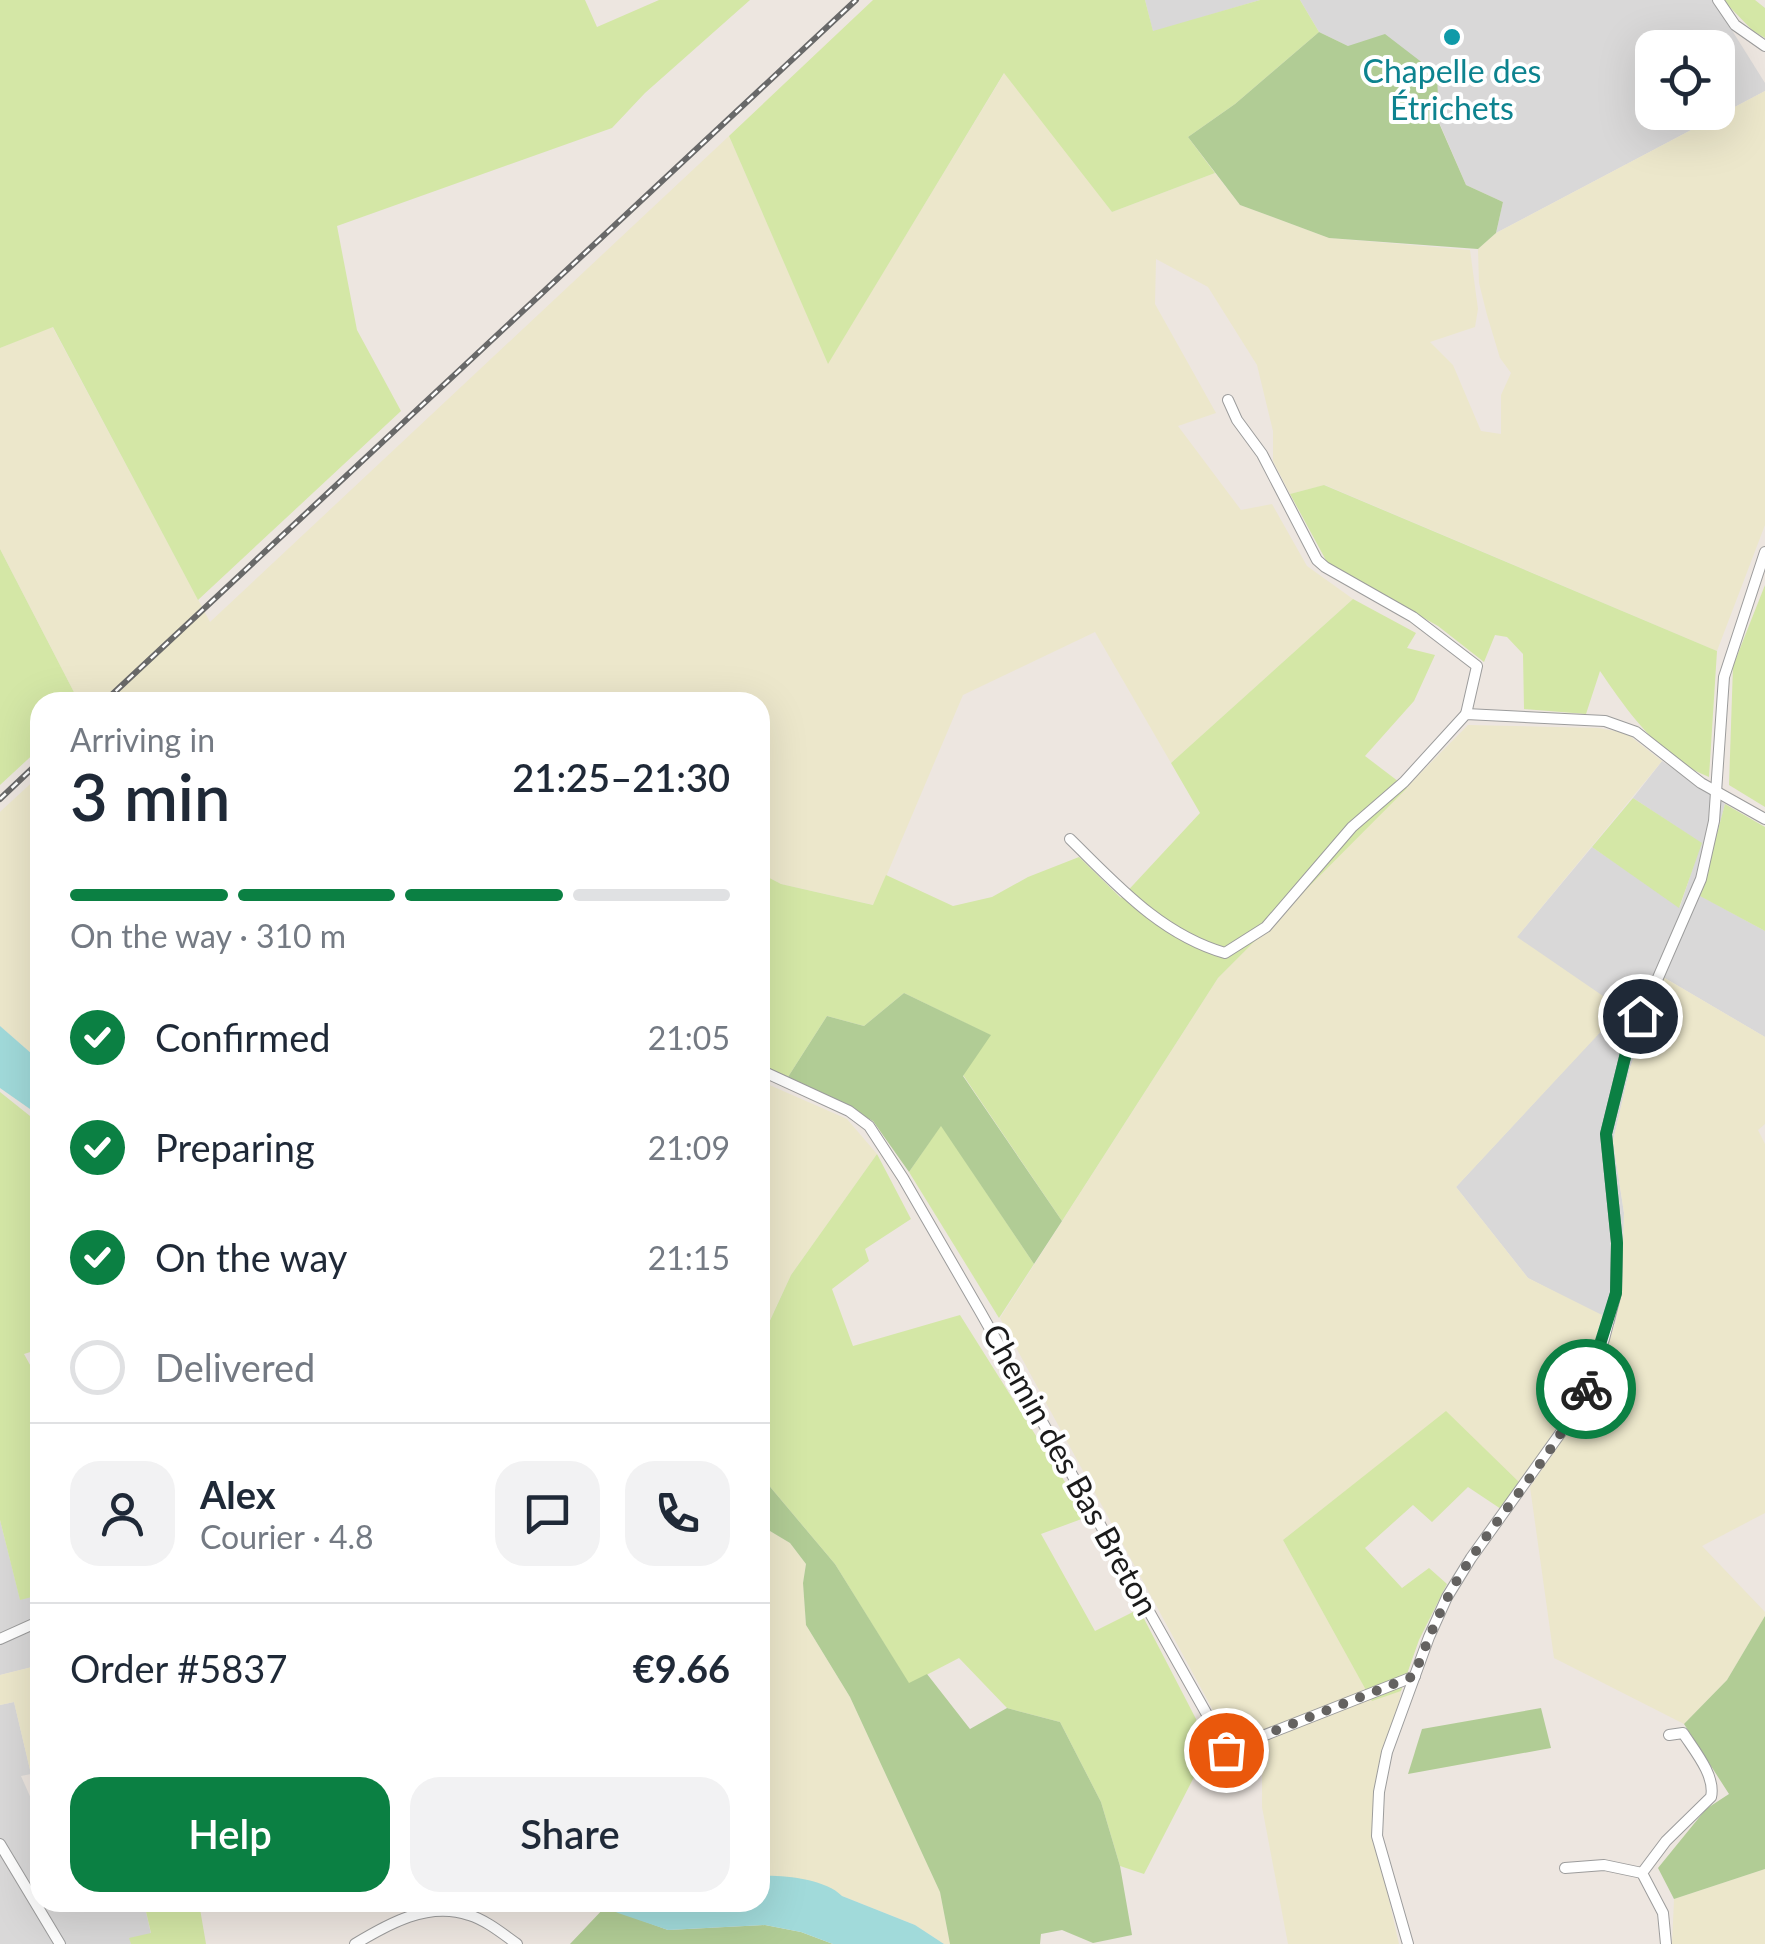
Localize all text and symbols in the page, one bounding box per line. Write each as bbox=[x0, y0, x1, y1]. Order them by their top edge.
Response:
marker: Chapelle des Étrichets bbox=[1441, 26, 1463, 48]
map controls bbox=[1635, 30, 1735, 130]
button: locate bbox=[1635, 30, 1735, 130]
place label: Chapelle des Étrichets bbox=[1363, 51, 1541, 127]
text: Arriving in bbox=[70, 720, 215, 759]
text: 21:25–21:30 bbox=[512, 754, 730, 800]
text: 3 min bbox=[70, 757, 230, 835]
text: On the way · 310 m bbox=[70, 916, 346, 955]
pin bbox=[1598, 974, 1683, 1059]
icon: home bbox=[1613, 989, 1668, 1044]
icon: check bbox=[70, 1010, 125, 1065]
text: Confirmed bbox=[155, 1014, 331, 1060]
text: 21:05 bbox=[648, 1018, 730, 1057]
icon: check bbox=[70, 1120, 125, 1175]
text: Preparing bbox=[155, 1124, 315, 1170]
text: 21:09 bbox=[648, 1128, 730, 1167]
icon: check bbox=[70, 1230, 125, 1285]
text: On the way bbox=[155, 1234, 347, 1280]
text: 21:15 bbox=[648, 1238, 730, 1277]
street label: Chemin des Bas Breton bbox=[975, 1317, 1168, 1622]
courier bbox=[1536, 1339, 1636, 1439]
text: Delivered bbox=[155, 1344, 315, 1390]
icon: bike bbox=[1559, 1362, 1614, 1417]
button: person bbox=[70, 1461, 175, 1566]
button: chat bbox=[495, 1461, 600, 1566]
button: phone bbox=[625, 1461, 730, 1566]
text: Alex bbox=[200, 1471, 276, 1517]
text: Courier · 4.8 bbox=[200, 1517, 374, 1556]
text: Order #5837 bbox=[70, 1645, 287, 1691]
text: €9.66 bbox=[633, 1645, 730, 1691]
pin bbox=[1184, 1708, 1269, 1793]
icon: bag bbox=[1199, 1723, 1254, 1778]
button: Help bbox=[70, 1777, 390, 1892]
button: Share bbox=[410, 1777, 730, 1892]

